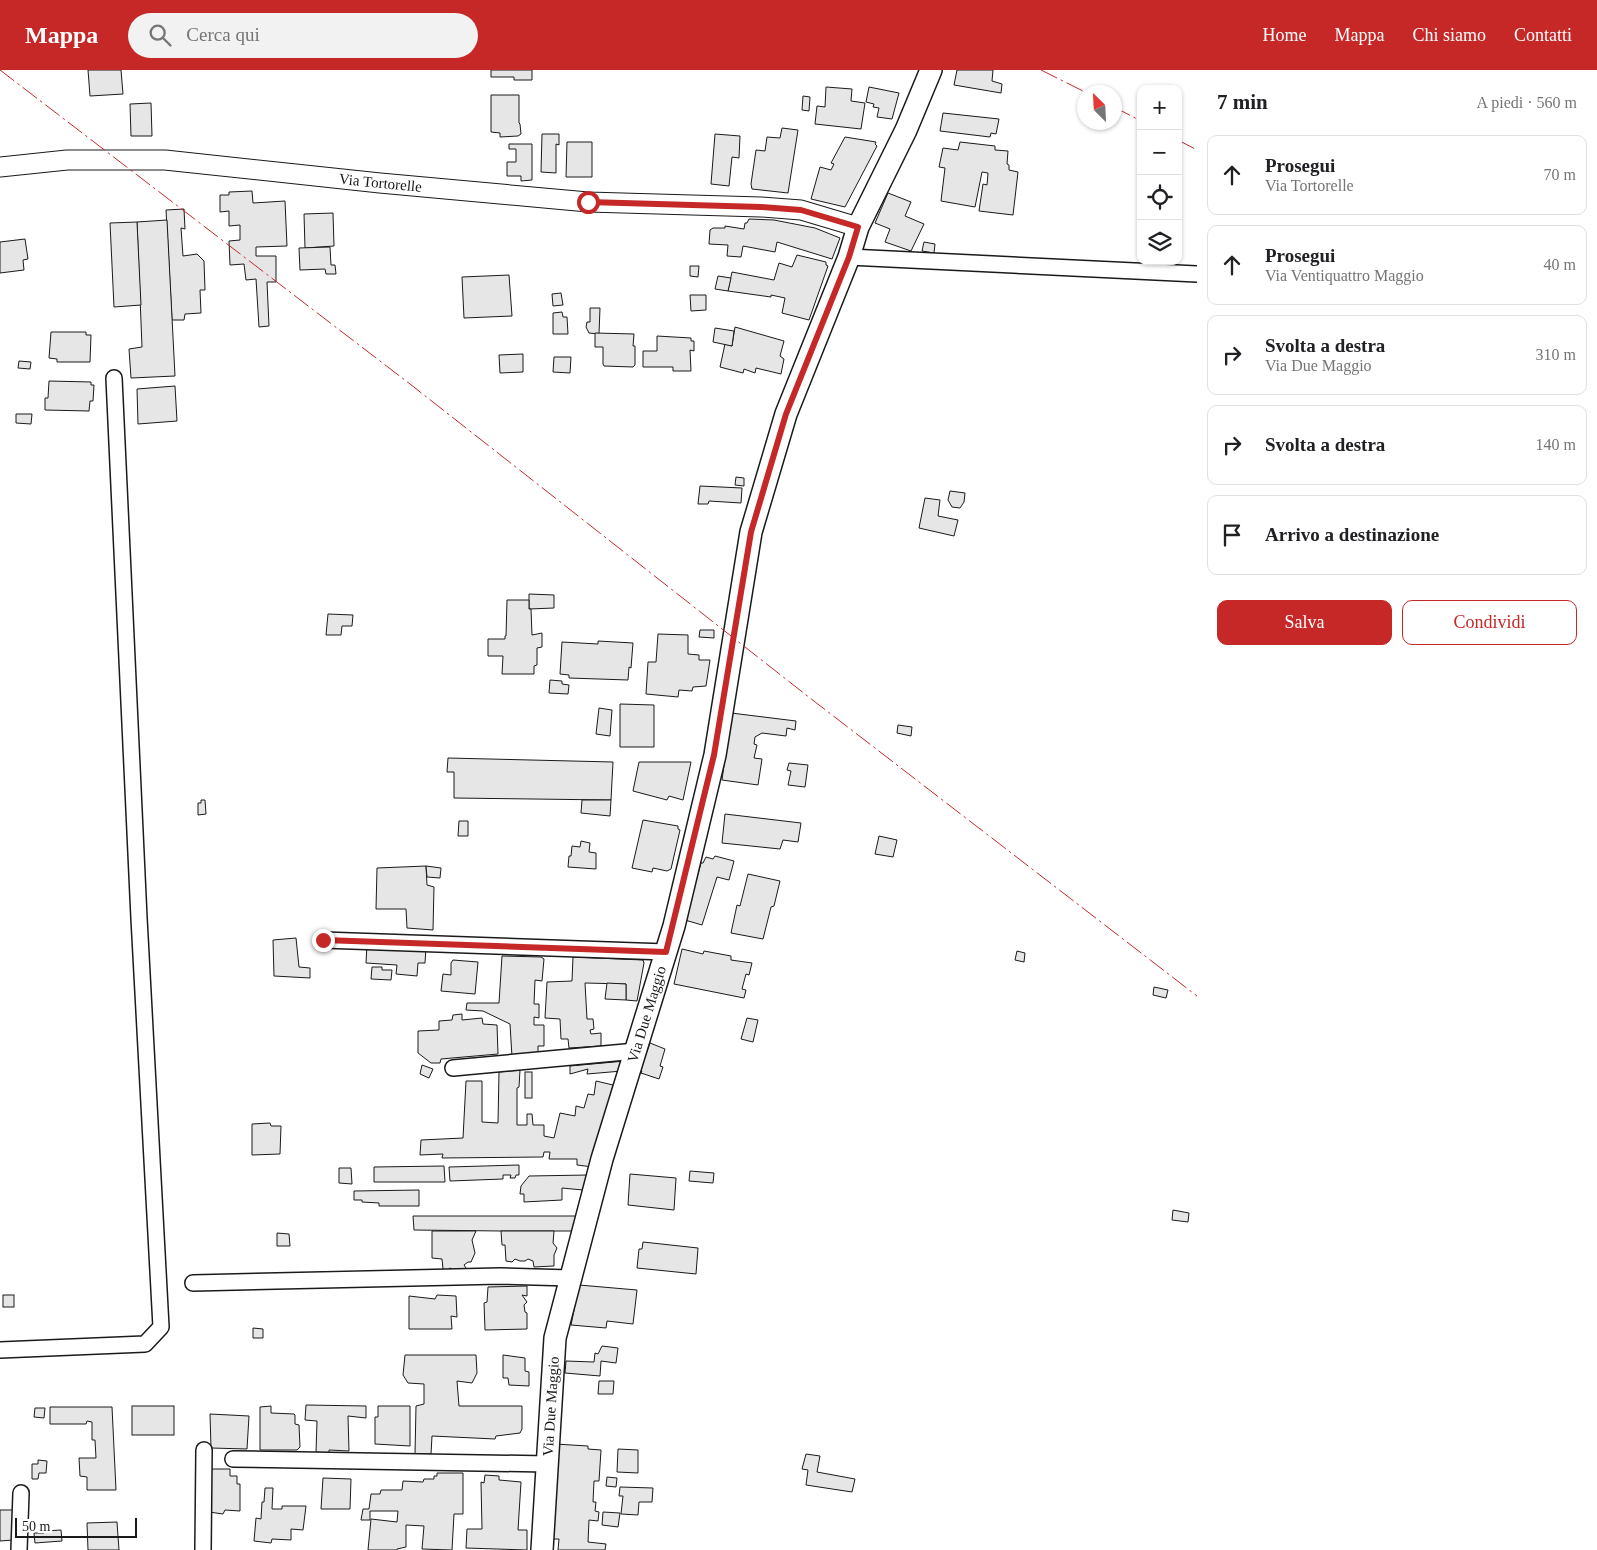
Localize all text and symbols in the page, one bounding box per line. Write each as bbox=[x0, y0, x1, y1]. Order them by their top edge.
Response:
search box bbox=[128, 13, 478, 58]
icon: search bbox=[146, 21, 174, 49]
text: Mappa bbox=[25, 22, 98, 48]
text: Cerca qui bbox=[186, 24, 260, 45]
text: Home bbox=[1263, 25, 1307, 45]
text: Mappa bbox=[1335, 25, 1384, 45]
text: Chi siamo bbox=[1412, 25, 1486, 45]
text: Contatti bbox=[1514, 25, 1572, 45]
north arrow bbox=[1077, 85, 1122, 130]
map controls bbox=[1137, 85, 1182, 265]
button: + bbox=[1137, 85, 1182, 130]
text: 7 min bbox=[1217, 90, 1268, 114]
text: A piedi · 560 m bbox=[1477, 94, 1577, 111]
button: − bbox=[1137, 130, 1182, 175]
text: Prosegui bbox=[1265, 155, 1335, 176]
icon: ahead bbox=[1218, 161, 1246, 189]
text: 70 m bbox=[1544, 166, 1576, 183]
street label: Via Tortorelle bbox=[338, 171, 423, 195]
button: locate bbox=[1137, 175, 1182, 220]
text: Via Tortorelle bbox=[1265, 177, 1354, 194]
route start bbox=[577, 191, 600, 214]
button: layers bbox=[1137, 220, 1182, 265]
text: Prosegui bbox=[1265, 245, 1335, 266]
icon: ahead bbox=[1218, 251, 1246, 279]
text: 40 m bbox=[1544, 256, 1576, 273]
text: Via Ventiquattro Maggio bbox=[1265, 267, 1424, 284]
text: Svolta a destra bbox=[1265, 335, 1385, 356]
icon: right bbox=[1218, 341, 1246, 369]
text: 310 m bbox=[1536, 346, 1576, 363]
text: Via Due Maggio bbox=[1265, 357, 1372, 374]
icon: right bbox=[1218, 431, 1246, 459]
text: Svolta a destra bbox=[1265, 434, 1385, 455]
text: 140 m bbox=[1536, 436, 1576, 453]
icon: arrive bbox=[1218, 521, 1246, 549]
text: Arrivo a destinazione bbox=[1265, 524, 1439, 545]
button: Salva bbox=[1217, 600, 1392, 645]
button: Condividi bbox=[1402, 600, 1577, 645]
route end bbox=[312, 929, 335, 952]
street label: Via Due Maggio bbox=[624, 964, 669, 1064]
street label: Via Due Maggio bbox=[540, 1356, 562, 1457]
scale bar bbox=[15, 1515, 138, 1538]
text: 50 m bbox=[22, 1519, 50, 1534]

